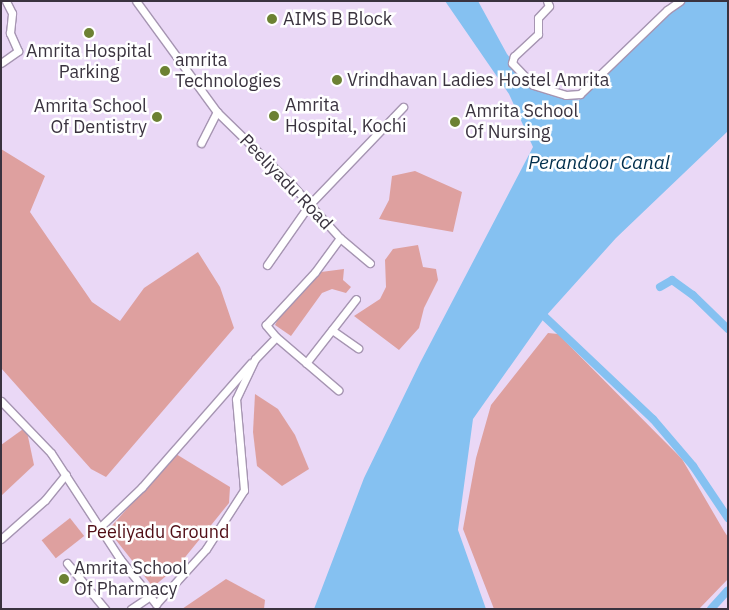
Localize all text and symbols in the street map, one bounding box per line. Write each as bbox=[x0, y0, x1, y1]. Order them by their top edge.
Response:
place label: AIMS B Block bbox=[283, 8, 392, 30]
marker: AIMS B Block bbox=[265, 12, 279, 26]
marker: Amrita Hospital Parking bbox=[83, 27, 95, 39]
place label: Amrita Hospital Parking bbox=[26, 41, 152, 84]
place label: amrita Technologies bbox=[175, 50, 281, 92]
marker: amrita Technologies bbox=[159, 65, 171, 77]
place label: Vrindhavan Ladies Hostel Amrita bbox=[347, 69, 609, 91]
marker: Vrindhavan Ladies Hostel Amrita bbox=[331, 74, 343, 86]
place label: Amrita Hospital, Kochi bbox=[285, 95, 406, 138]
place label: Amrita School Of Dentistry bbox=[34, 96, 147, 138]
place label: Amrita School Of Nursing bbox=[465, 101, 578, 144]
marker: Amrita Hospital, Kochi bbox=[267, 109, 281, 123]
marker: Amrita School Of Dentistry bbox=[151, 111, 163, 123]
marker: Amrita School Of Nursing bbox=[449, 116, 461, 128]
street label: Peeliyadu Road bbox=[235, 130, 337, 234]
water label: Perandoor Canal bbox=[528, 152, 670, 174]
park label: Peeliyadu Ground bbox=[87, 521, 229, 543]
place label: Amrita School Of Pharmacy bbox=[74, 558, 187, 600]
marker: Amrita School Of Pharmacy bbox=[58, 573, 70, 585]

